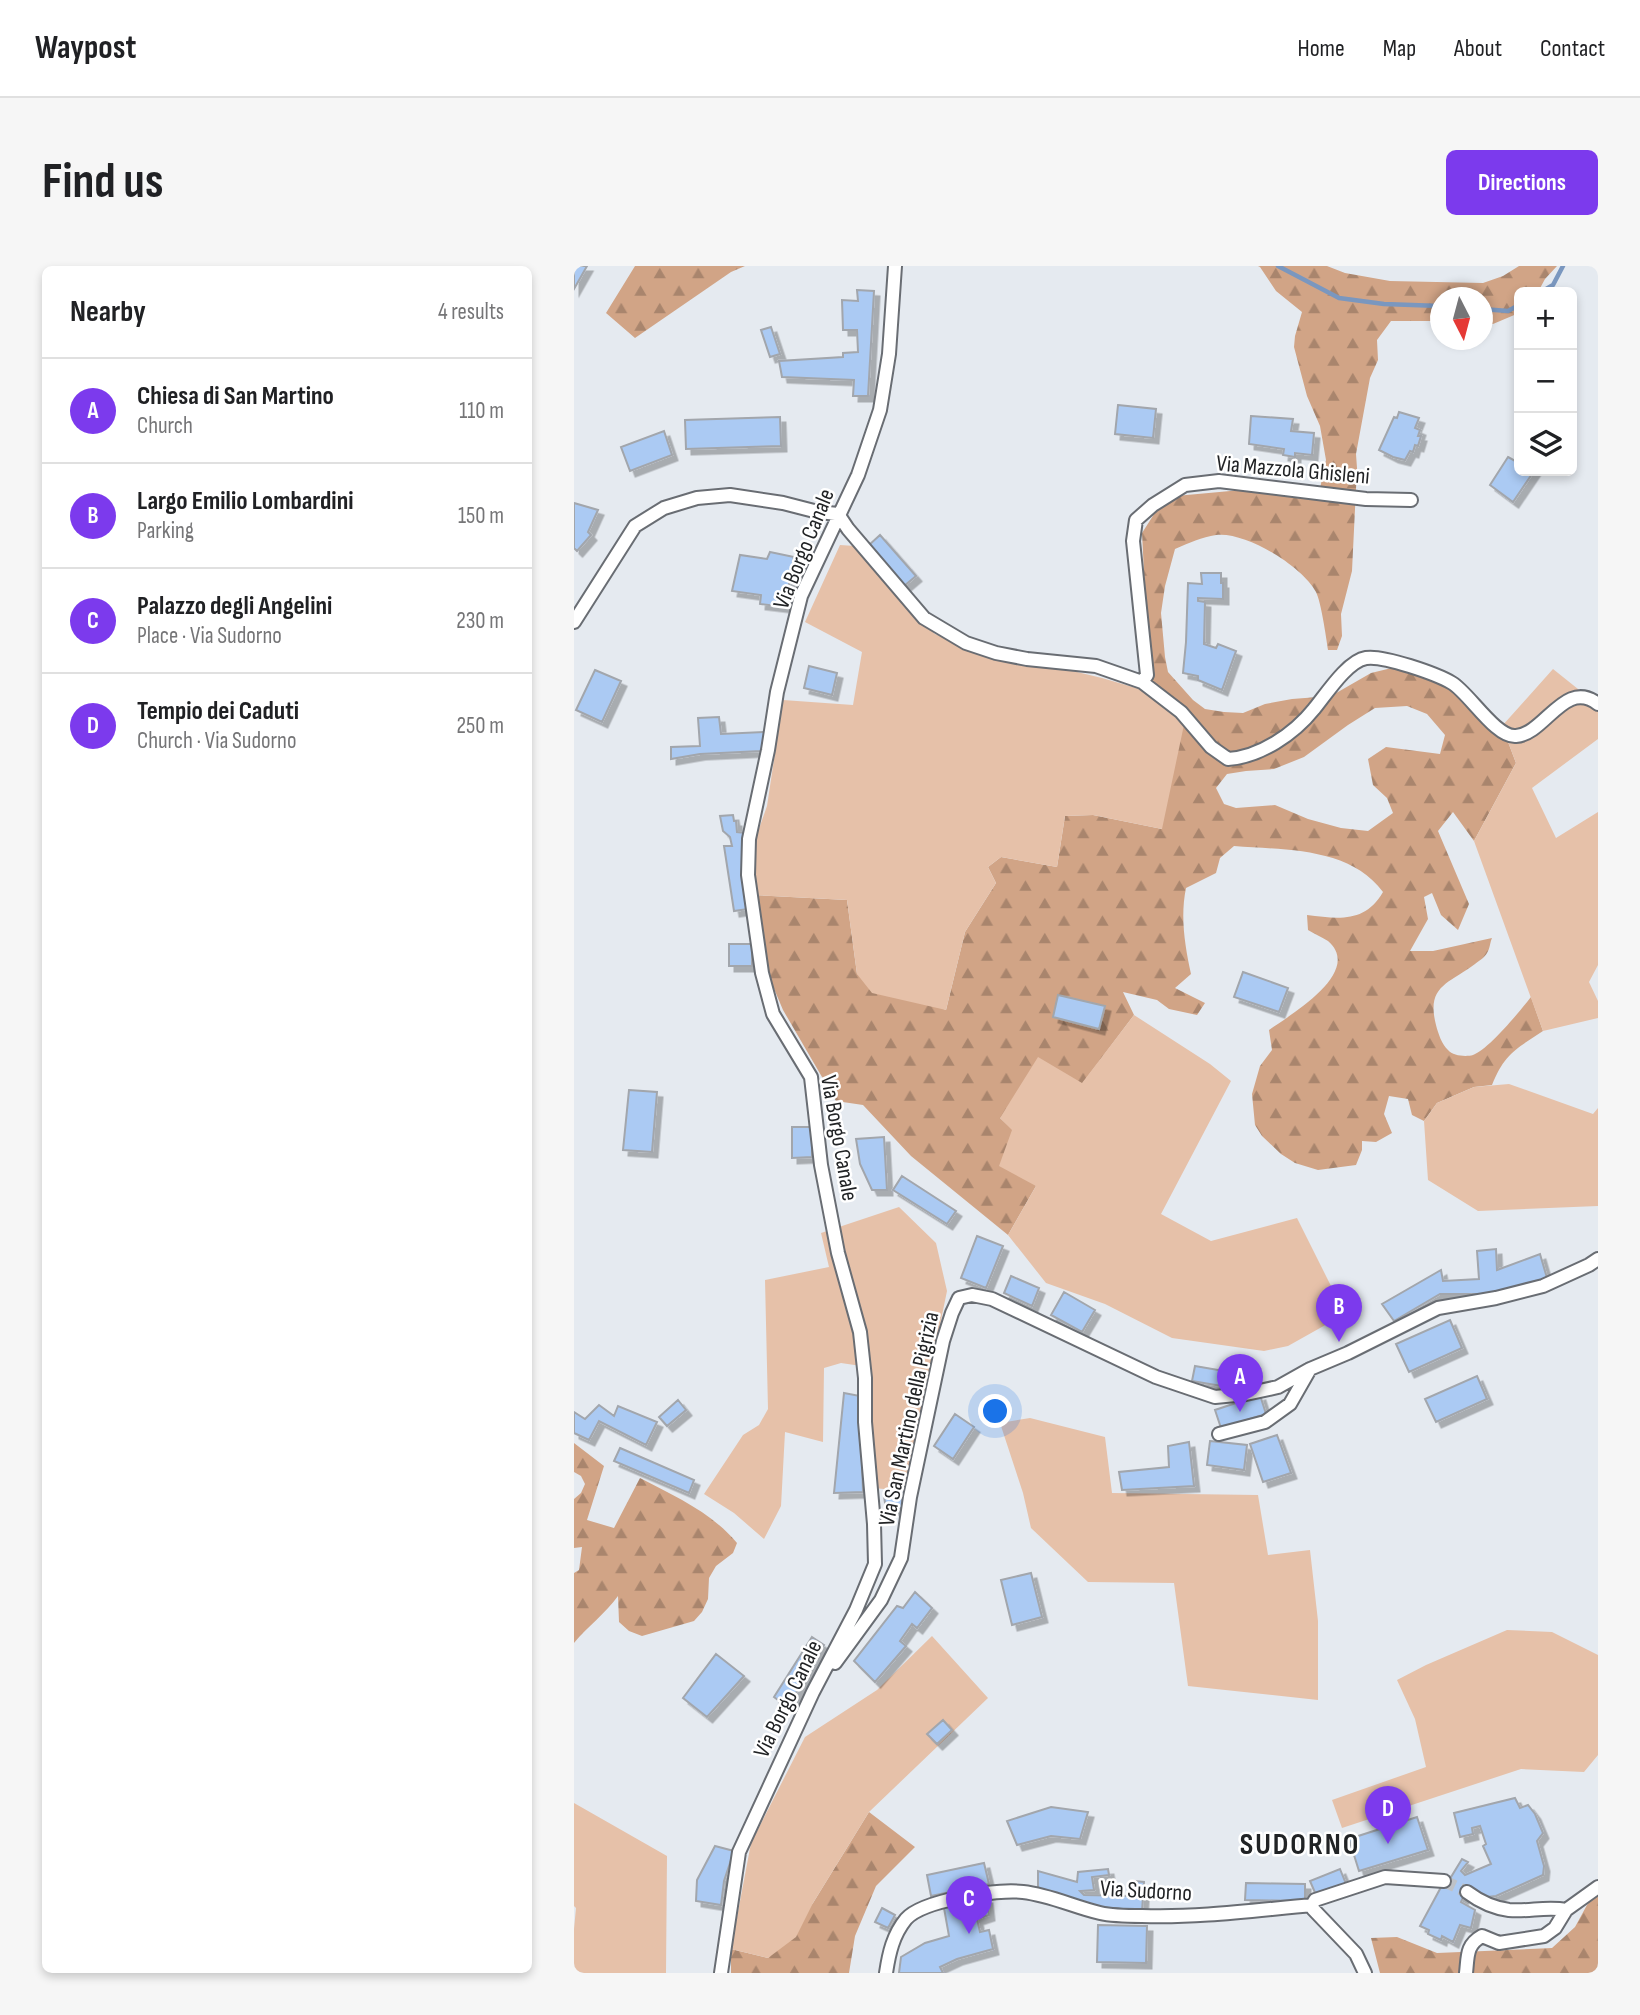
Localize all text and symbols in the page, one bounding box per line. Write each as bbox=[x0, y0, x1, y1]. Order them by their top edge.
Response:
text: Waypost bbox=[35, 28, 136, 68]
text: Home bbox=[1297, 34, 1345, 63]
text: Map bbox=[1383, 34, 1416, 63]
text: About bbox=[1454, 34, 1502, 63]
text: Contact bbox=[1540, 34, 1605, 63]
button: Directions bbox=[1446, 150, 1598, 215]
text: Find us bbox=[42, 153, 164, 212]
north arrow bbox=[1430, 287, 1493, 350]
map controls bbox=[1514, 287, 1577, 476]
button: + bbox=[1514, 287, 1577, 350]
text: Nearby bbox=[70, 294, 146, 330]
text: 4 results bbox=[438, 298, 504, 326]
button: − bbox=[1514, 350, 1577, 413]
text: Chiesa di San Martino bbox=[137, 381, 334, 412]
text: A bbox=[88, 397, 98, 425]
text: 110 m bbox=[459, 397, 504, 425]
text: Church bbox=[137, 412, 193, 440]
button: layers bbox=[1514, 413, 1577, 476]
street label: Via Mazzola Ghisleni bbox=[1215, 449, 1371, 491]
street label: Via Borgo Canale bbox=[767, 485, 841, 613]
text: Largo Emilio Lombardini bbox=[137, 486, 354, 517]
text: B bbox=[88, 502, 98, 530]
text: 150 m bbox=[458, 502, 504, 530]
text: Parking bbox=[137, 517, 194, 545]
text: Palazzo degli Angelini bbox=[137, 591, 332, 622]
text: C bbox=[87, 607, 99, 635]
text: 230 m bbox=[456, 607, 504, 635]
text: Place · Via Sudorno bbox=[137, 622, 282, 650]
text: Tempio dei Caduti bbox=[137, 696, 299, 727]
text: D bbox=[87, 712, 99, 740]
text: 250 m bbox=[457, 712, 504, 740]
text: Church · Via Sudorno bbox=[137, 727, 297, 755]
street label: Via Borgo Canale bbox=[814, 1073, 864, 1203]
pin: B bbox=[1316, 1284, 1362, 1342]
street label: Via San Martino della Pigrizia bbox=[873, 1309, 945, 1529]
pin: A bbox=[1217, 1354, 1263, 1412]
your location bbox=[978, 1394, 1012, 1428]
street label: Via Borgo Canale bbox=[748, 1636, 828, 1762]
pin: D bbox=[1365, 1786, 1411, 1844]
district label: SUDORNO bbox=[1240, 1827, 1360, 1863]
street label: Via Sudorno bbox=[1099, 1875, 1193, 1907]
pin: C bbox=[946, 1876, 992, 1934]

